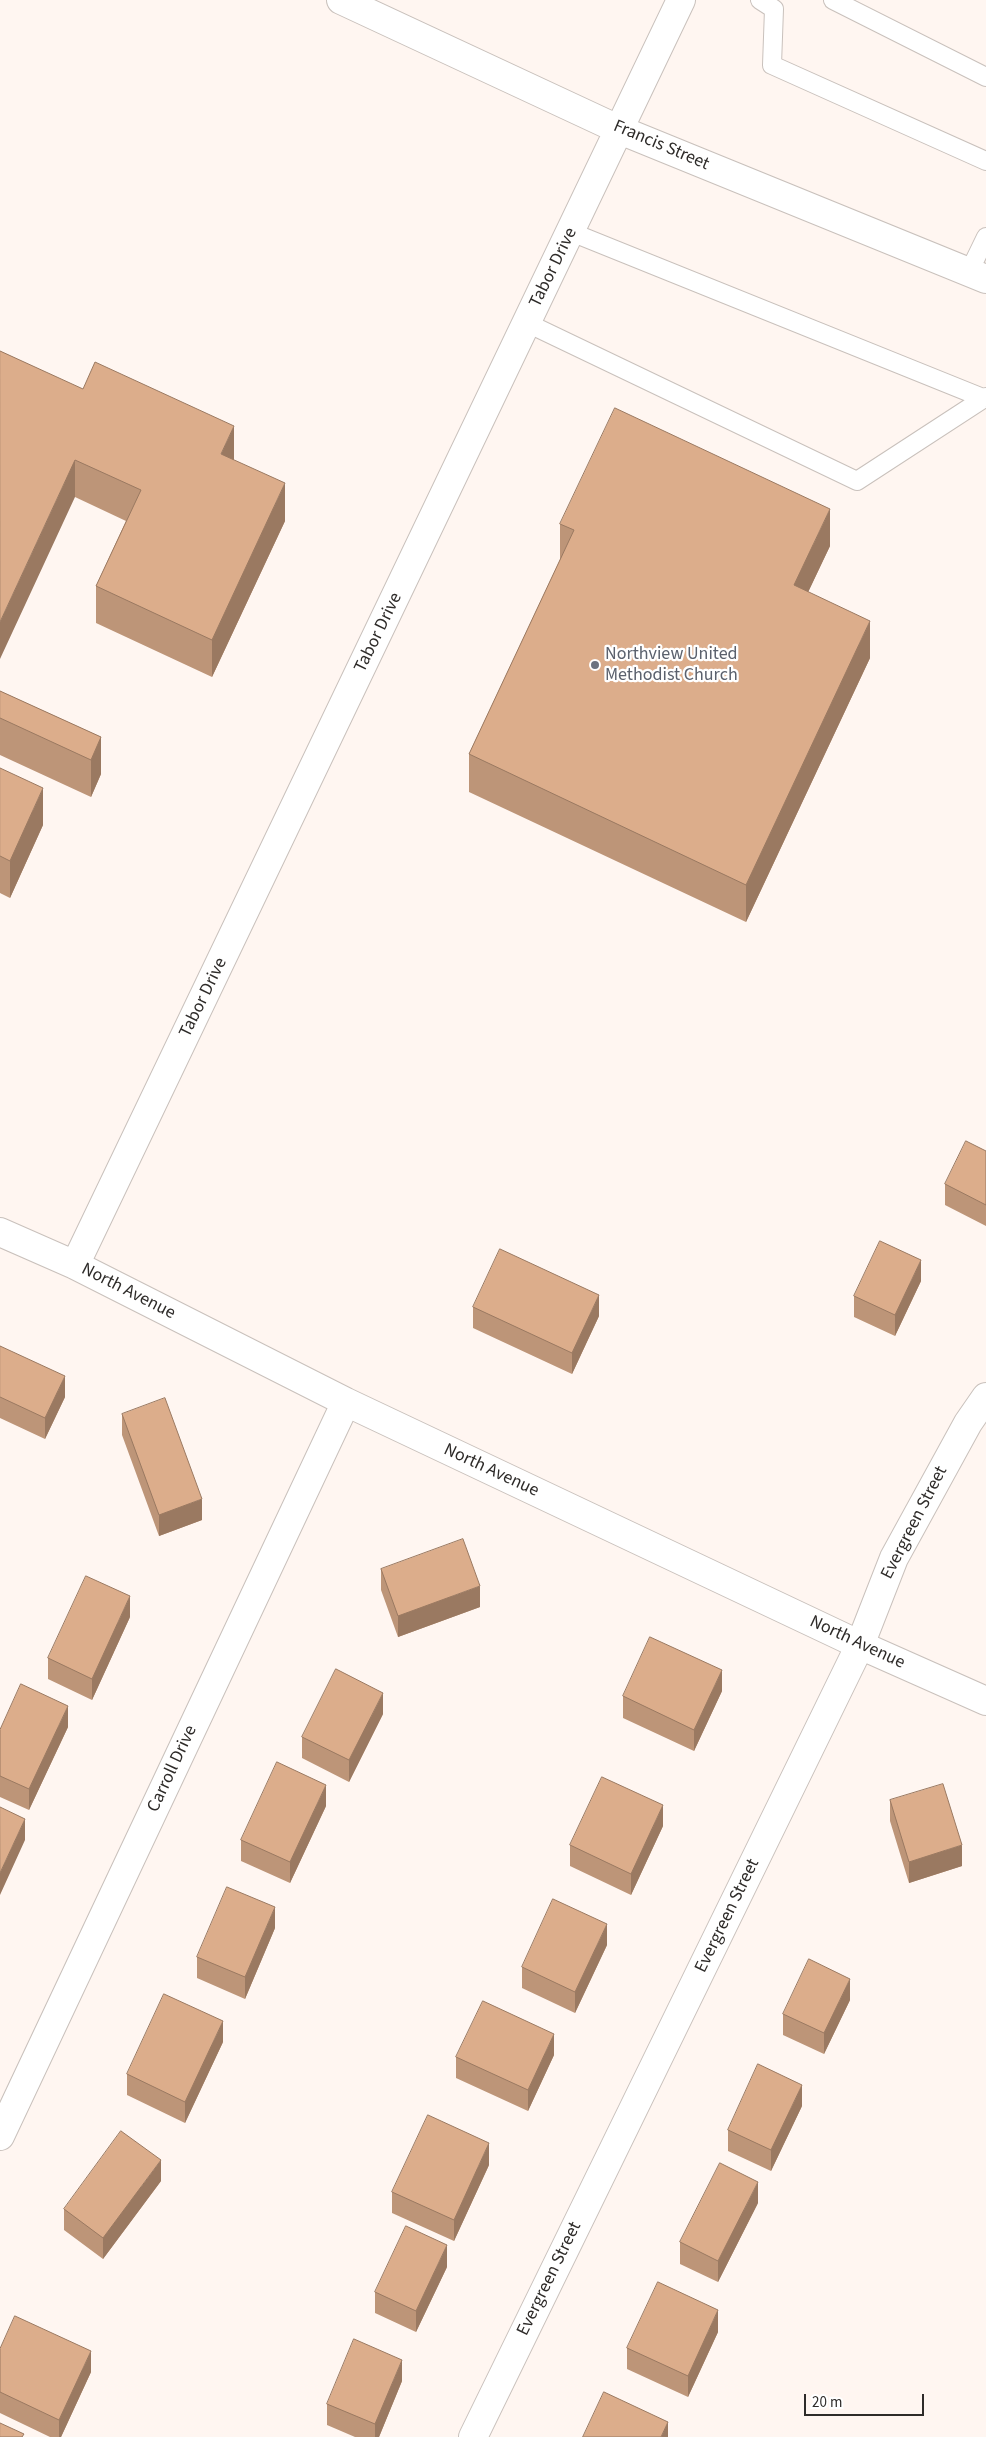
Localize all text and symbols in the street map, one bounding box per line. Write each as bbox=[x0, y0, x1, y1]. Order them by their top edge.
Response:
street label: Francis Street bbox=[610, 116, 712, 176]
street label: Tabor Drive bbox=[525, 225, 583, 311]
street label: Tabor Drive bbox=[350, 590, 408, 676]
place label: Northview United Methodist Church bbox=[605, 644, 738, 686]
marker: Northview United Methodist Church bbox=[589, 659, 601, 671]
street label: Tabor Drive bbox=[175, 955, 233, 1041]
street label: North Avenue bbox=[77, 1259, 179, 1325]
street label: North Avenue bbox=[440, 1440, 542, 1502]
street label: Evergreen Street bbox=[877, 1463, 953, 1583]
street label: North Avenue bbox=[806, 1612, 908, 1674]
street label: Carroll Drive bbox=[144, 1722, 202, 1816]
street label: Evergreen Street bbox=[691, 1855, 765, 1977]
street label: Evergreen Street bbox=[513, 2218, 587, 2340]
scale bar bbox=[806, 2384, 926, 2416]
text: 20 m bbox=[812, 2392, 842, 2413]

